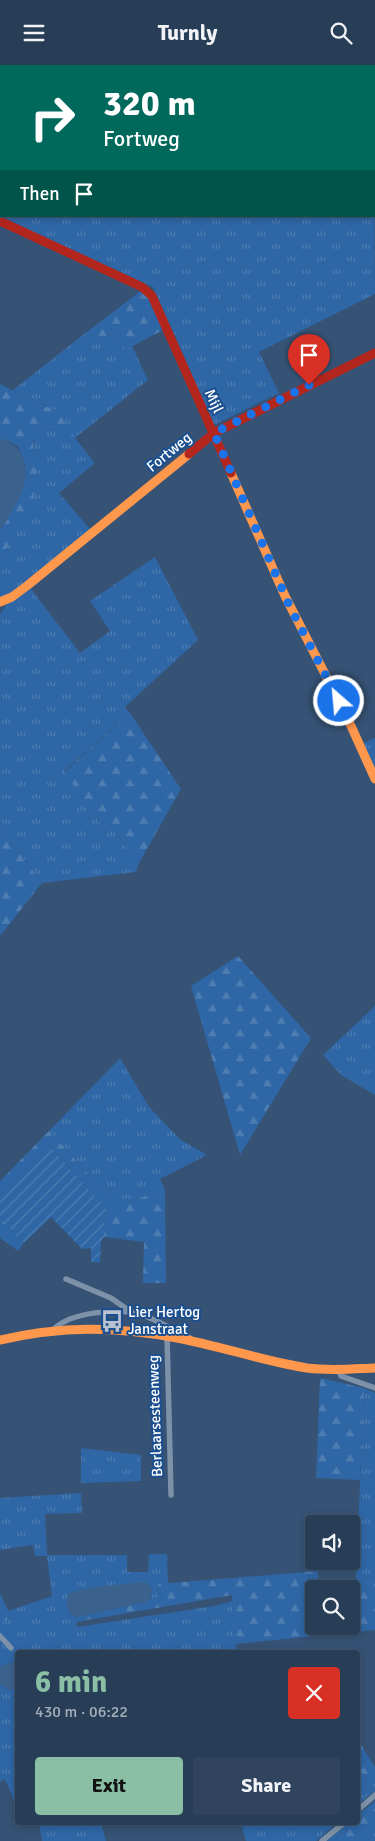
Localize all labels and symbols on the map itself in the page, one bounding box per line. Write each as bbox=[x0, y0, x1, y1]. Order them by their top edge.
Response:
pin bbox=[288, 334, 330, 385]
street label: Mijl bbox=[201, 386, 227, 416]
street label: Fortweg bbox=[143, 428, 195, 475]
position arrow bbox=[312, 674, 364, 726]
place label: Lier Hertog Janstraat bbox=[128, 1303, 200, 1338]
bus stop icon: Lier Hertog Janstraat bbox=[99, 1308, 125, 1334]
street label: Berlaarsesteenweg bbox=[144, 1355, 166, 1477]

